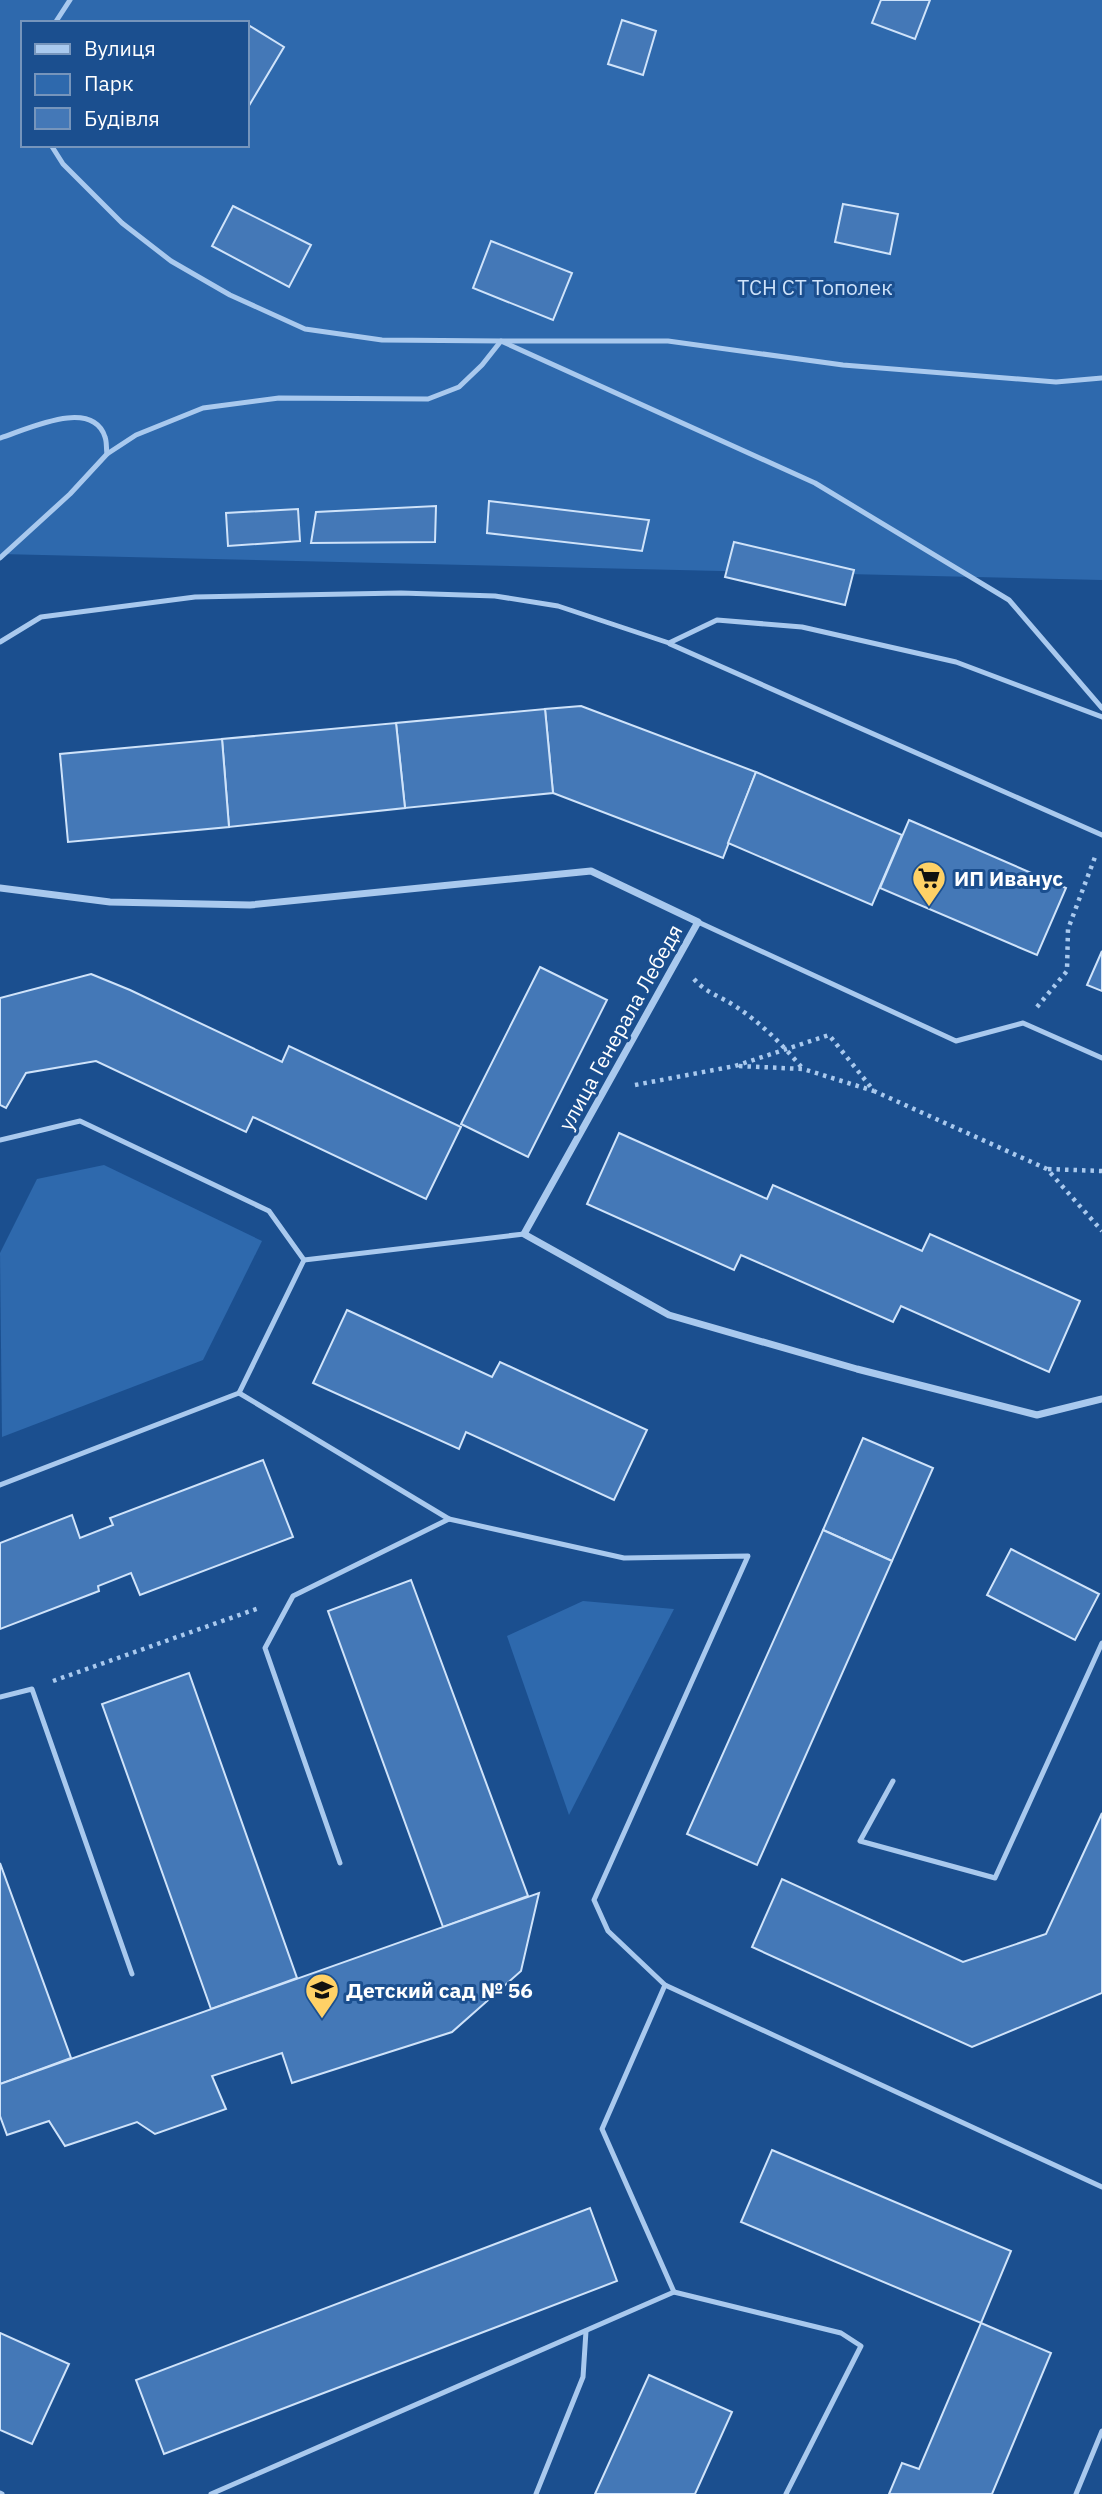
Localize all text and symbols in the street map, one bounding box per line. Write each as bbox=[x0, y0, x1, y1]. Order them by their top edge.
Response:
legend bbox=[21, 21, 248, 147]
text: Вулиця bbox=[84, 34, 156, 62]
text: Парк bbox=[84, 69, 134, 97]
text: Будівля bbox=[84, 104, 160, 132]
park label: ТСН СТ Тополек bbox=[737, 273, 893, 301]
supermarket icon: ИП Иванус bbox=[910, 859, 948, 908]
place label: ИП Иванус bbox=[954, 864, 1063, 892]
street label: улица Генерала Лебедя bbox=[552, 919, 688, 1135]
school or university icon: Детский сад № 56 bbox=[303, 1971, 341, 2020]
place label: Детский сад № 56 bbox=[346, 1976, 533, 2004]

